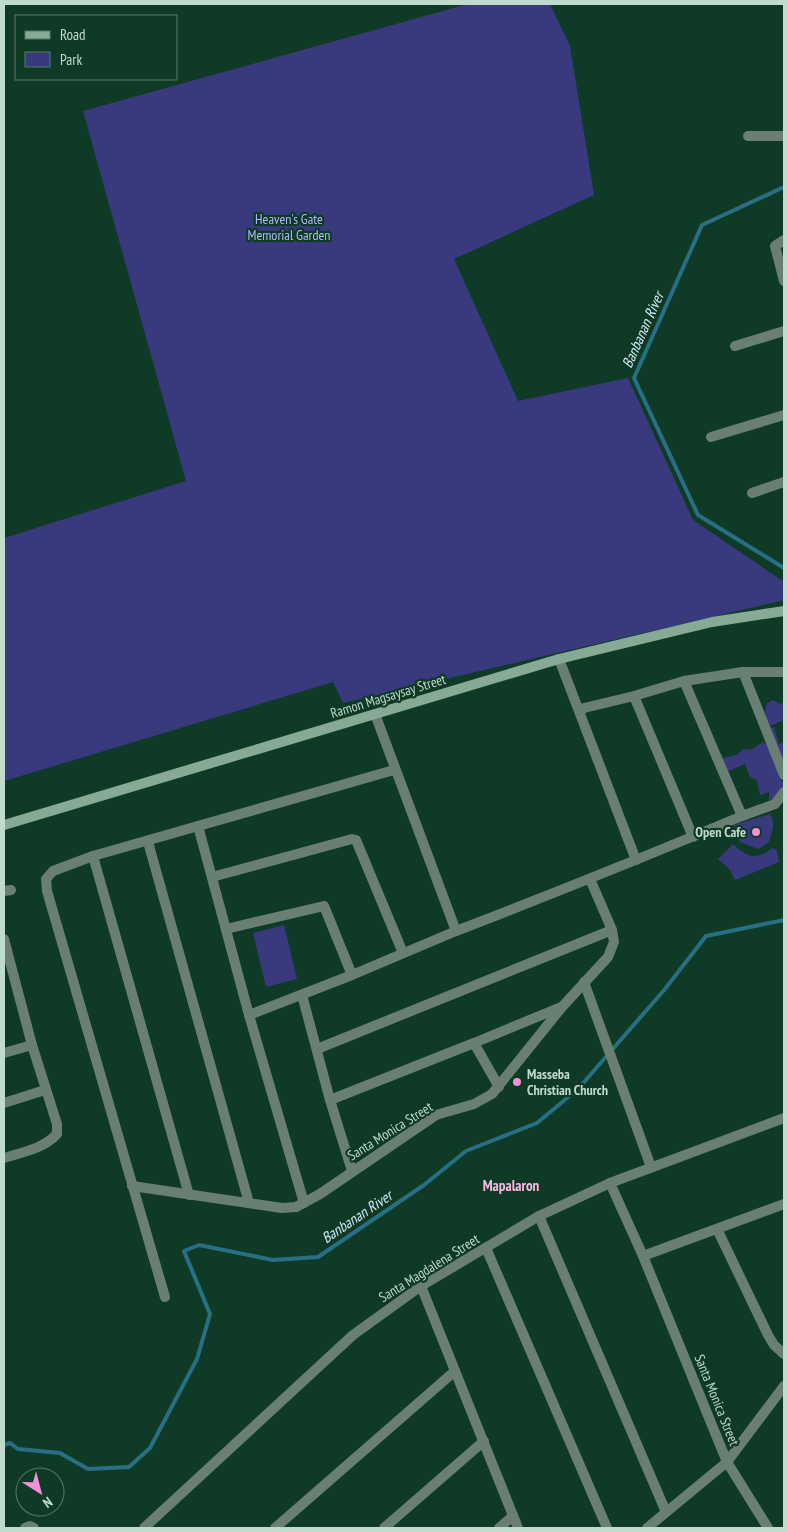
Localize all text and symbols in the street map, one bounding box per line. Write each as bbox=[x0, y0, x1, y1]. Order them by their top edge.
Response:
legend bbox=[15, 15, 178, 80]
text: Road bbox=[60, 25, 86, 44]
text: Park bbox=[60, 50, 82, 69]
park label: Heaven's Gate Memorial Garden bbox=[248, 210, 330, 244]
water label: Banbanan River bbox=[617, 287, 668, 371]
street label: Ramon Magsaysay Street bbox=[328, 670, 448, 722]
place label: Open Cafe bbox=[695, 823, 746, 841]
marker: Open Cafe bbox=[750, 826, 762, 838]
place label: Masseba Christian Church bbox=[527, 1065, 608, 1099]
marker: Masseba Christian Church bbox=[511, 1076, 523, 1088]
street label: Santa Monica Street bbox=[344, 1098, 436, 1164]
district label: Mapalaron bbox=[483, 1176, 540, 1195]
water label: Banbanan River bbox=[318, 1185, 397, 1247]
street label: Santa Magdalena Street bbox=[375, 1230, 483, 1306]
street label: Santa Monica Street bbox=[691, 1352, 744, 1448]
north arrow bbox=[15, 1467, 65, 1517]
text: N bbox=[39, 1493, 56, 1512]

